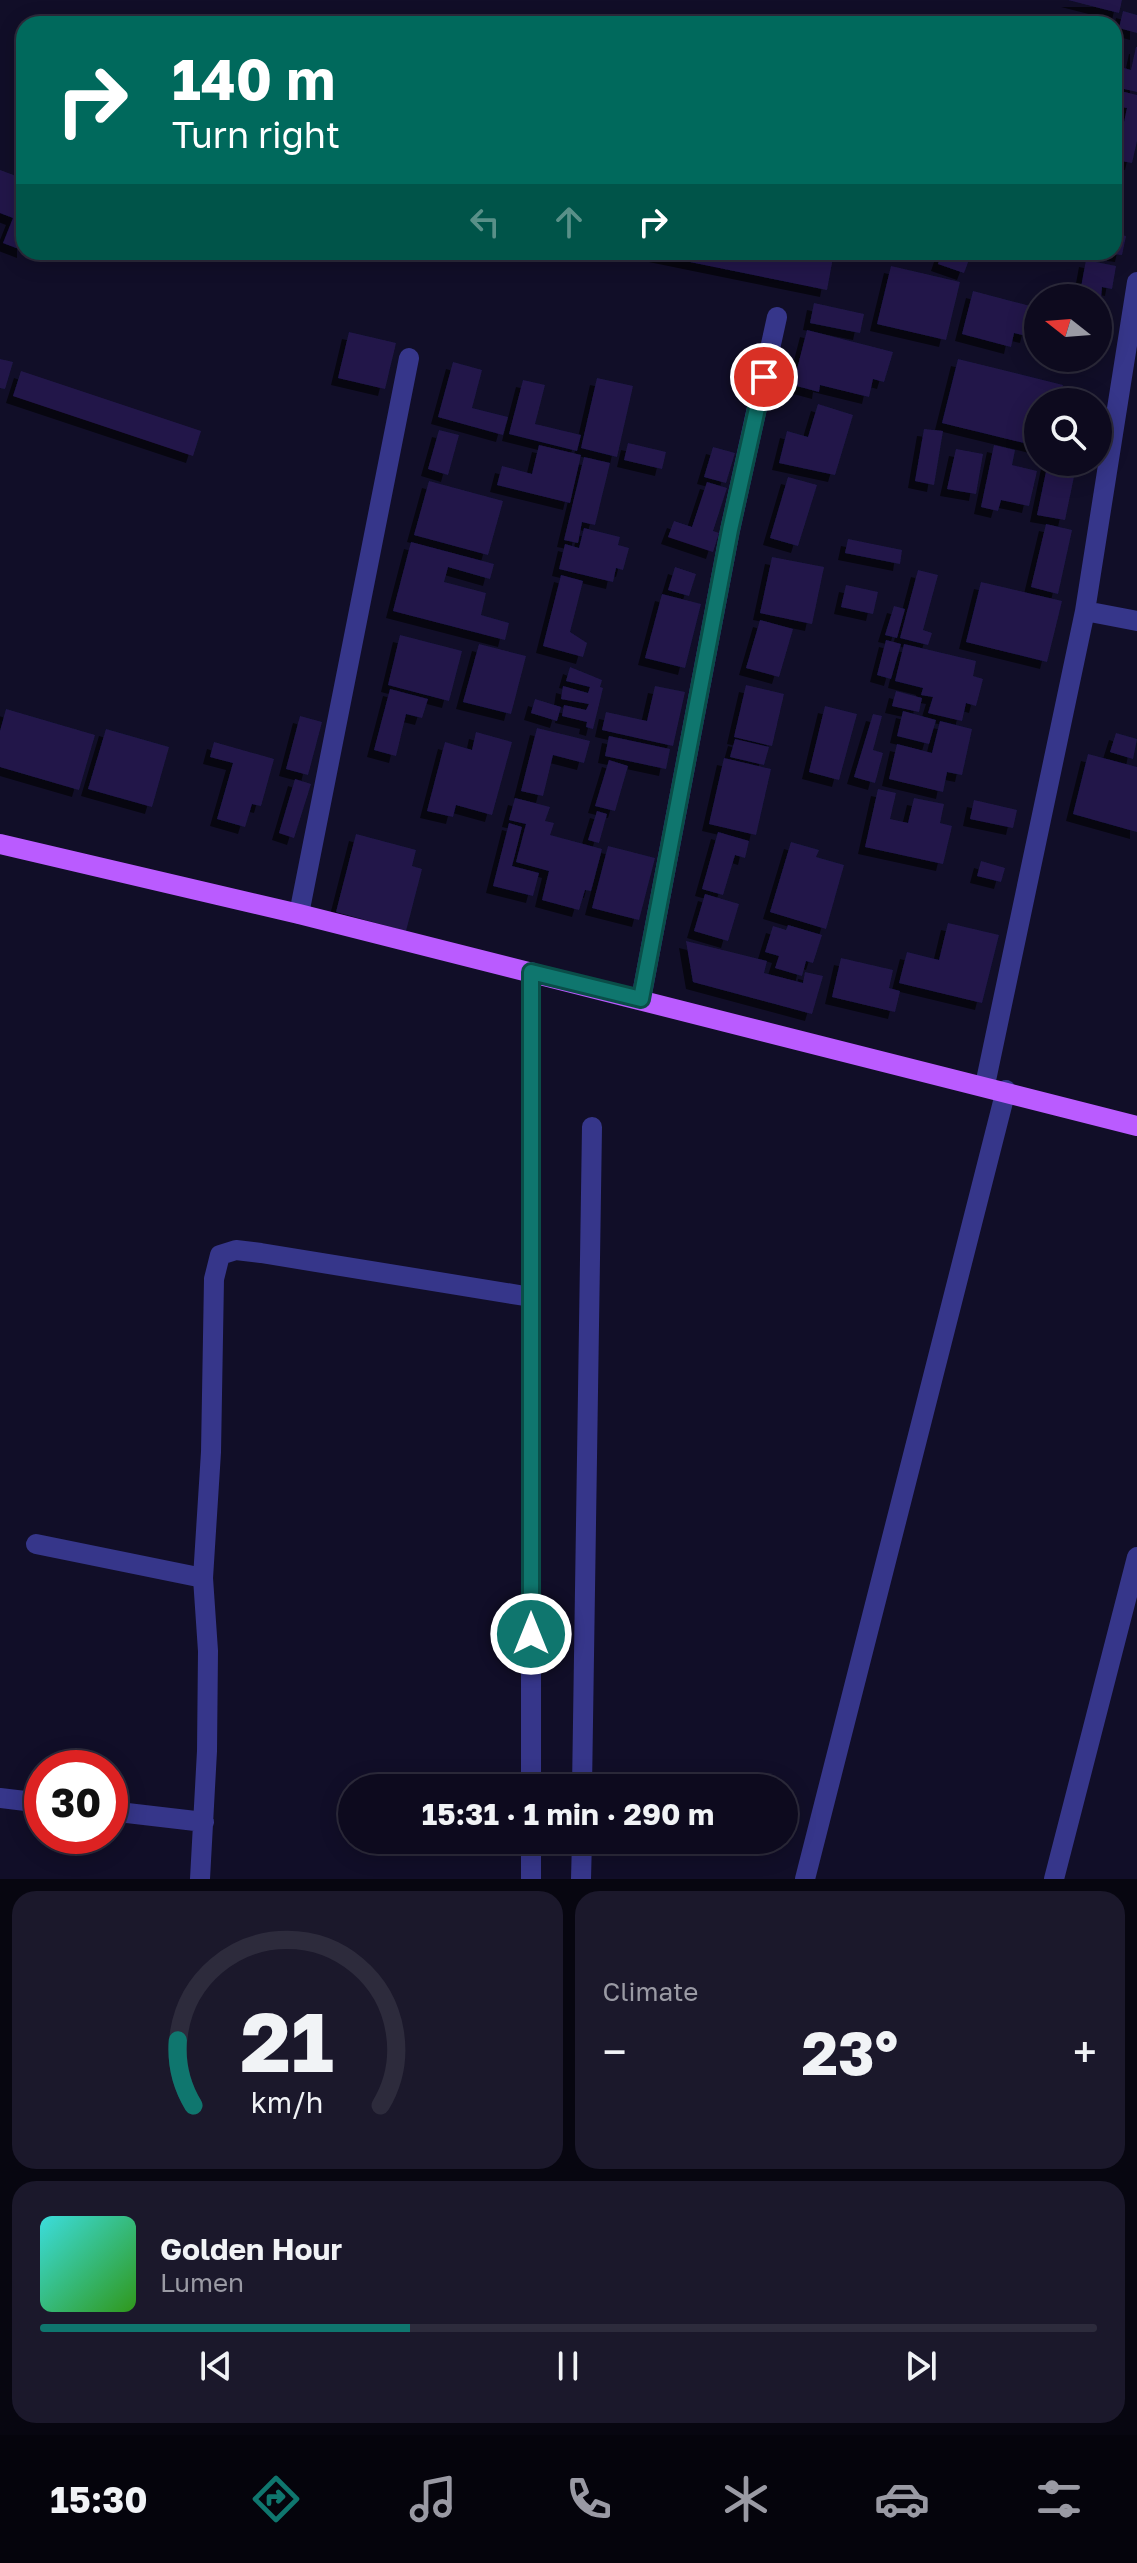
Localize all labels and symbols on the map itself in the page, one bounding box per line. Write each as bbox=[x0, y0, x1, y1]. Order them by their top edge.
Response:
north arrow bbox=[1024, 284, 1112, 372]
pin bbox=[730, 343, 798, 411]
position arrow bbox=[489, 1592, 573, 1676]
speed limit sign: 30 bbox=[24, 1750, 128, 1854]

